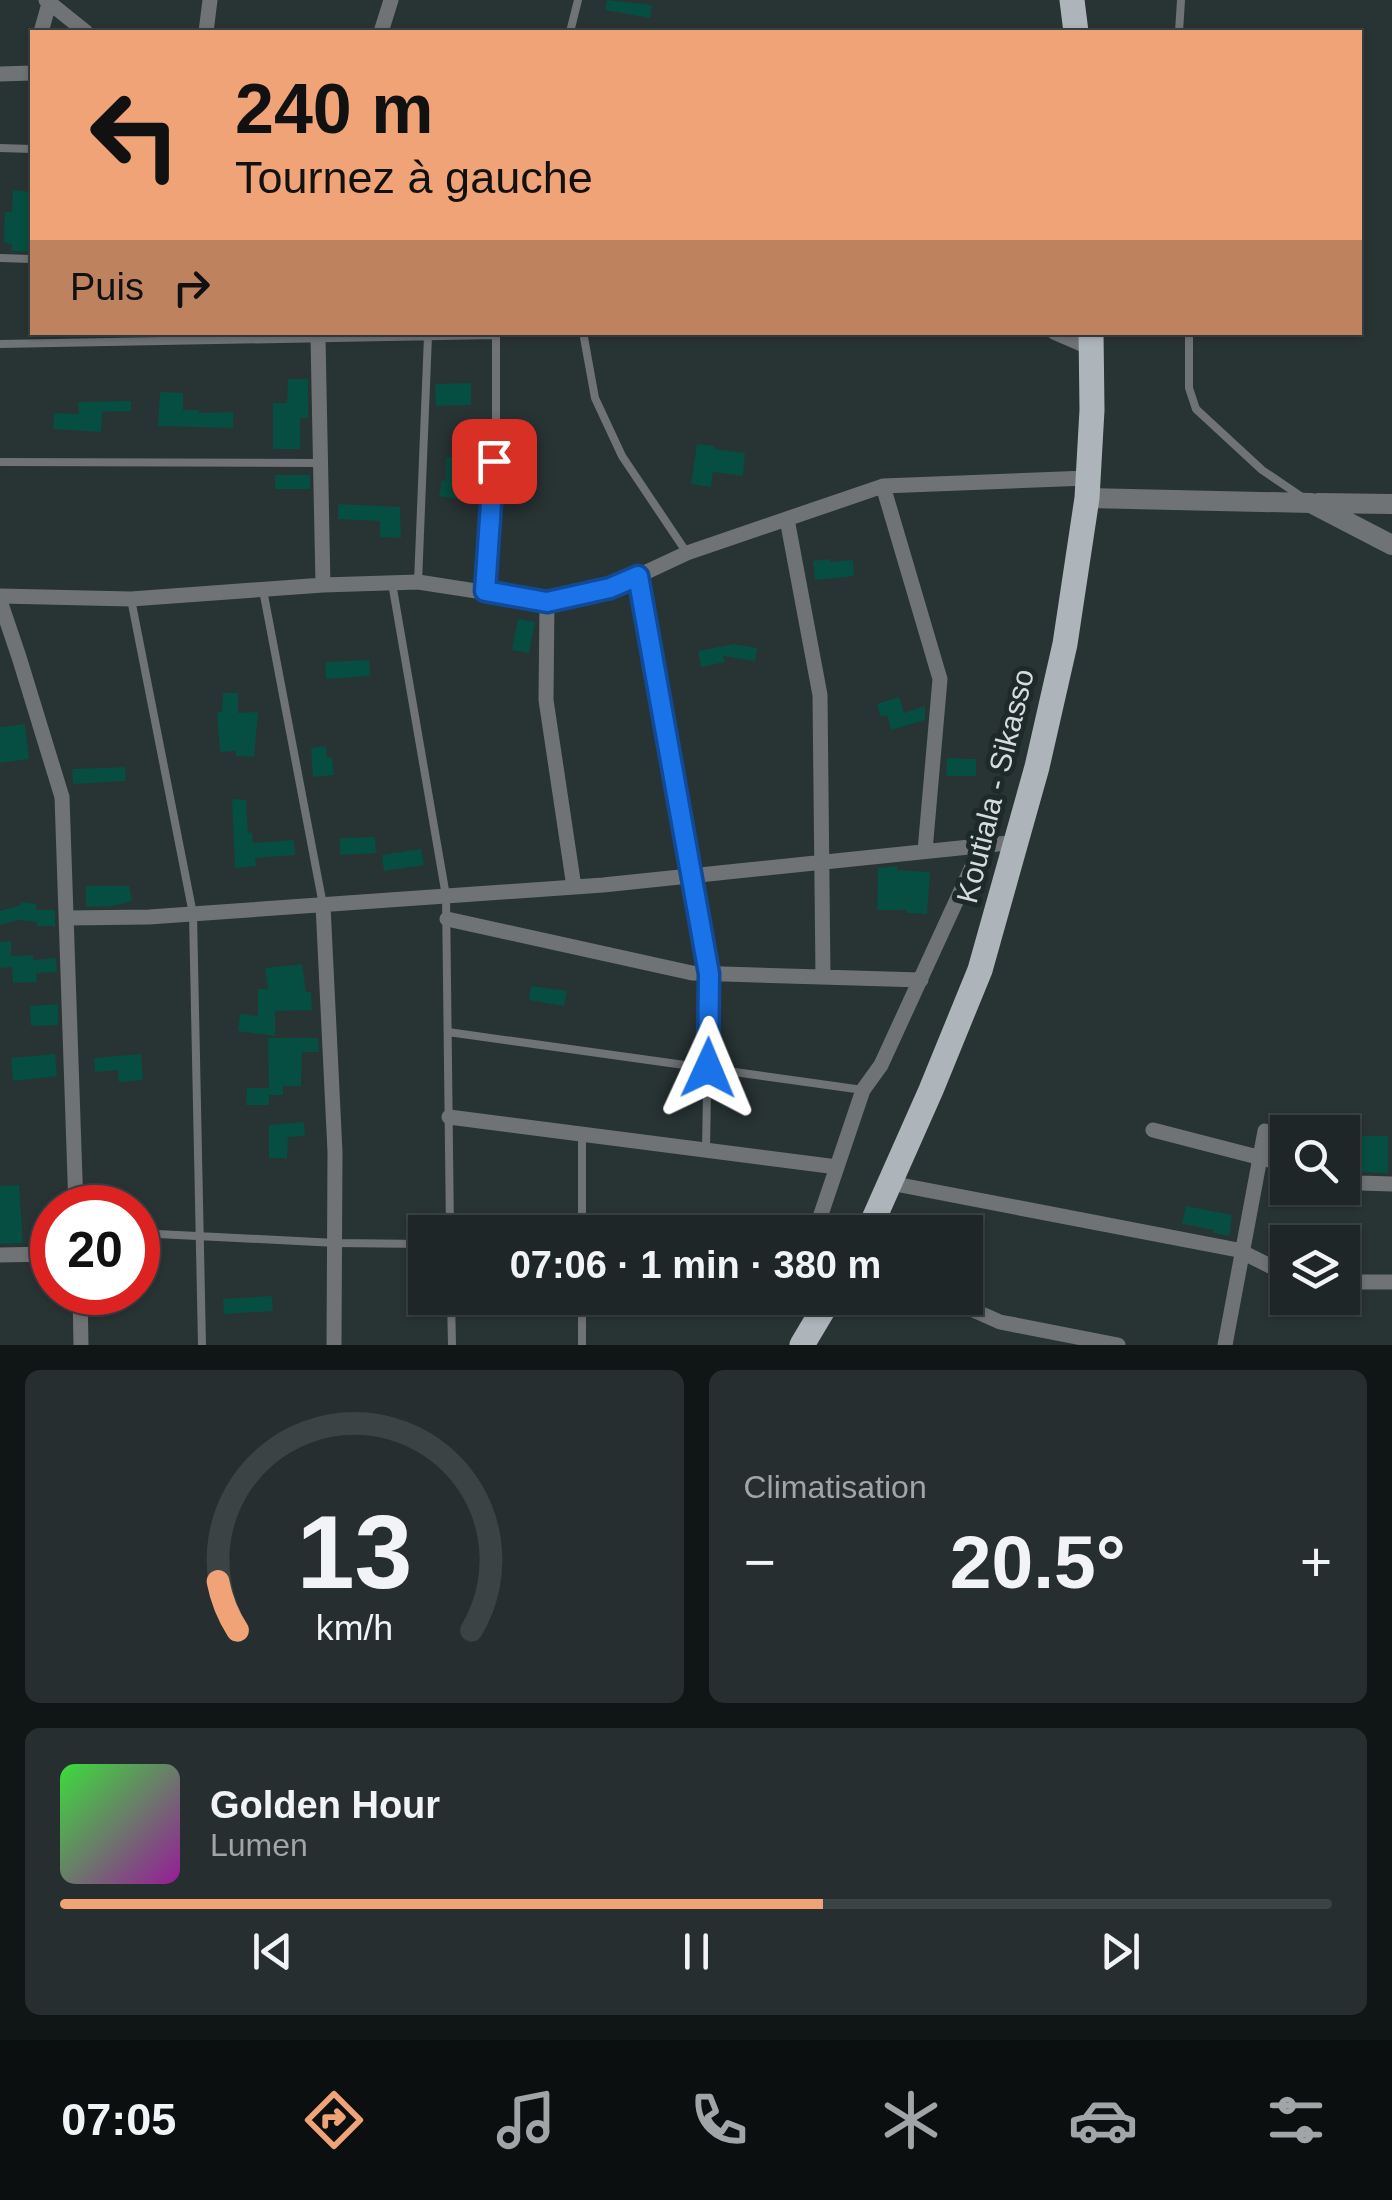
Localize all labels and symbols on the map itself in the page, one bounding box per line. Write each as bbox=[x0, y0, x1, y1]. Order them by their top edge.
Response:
pin bbox=[452, 419, 537, 504]
street label: Koutiala - Sikasso bbox=[950, 666, 1040, 906]
position arrow bbox=[656, 1016, 760, 1120]
speed limit sign: 20 bbox=[30, 1185, 160, 1315]

